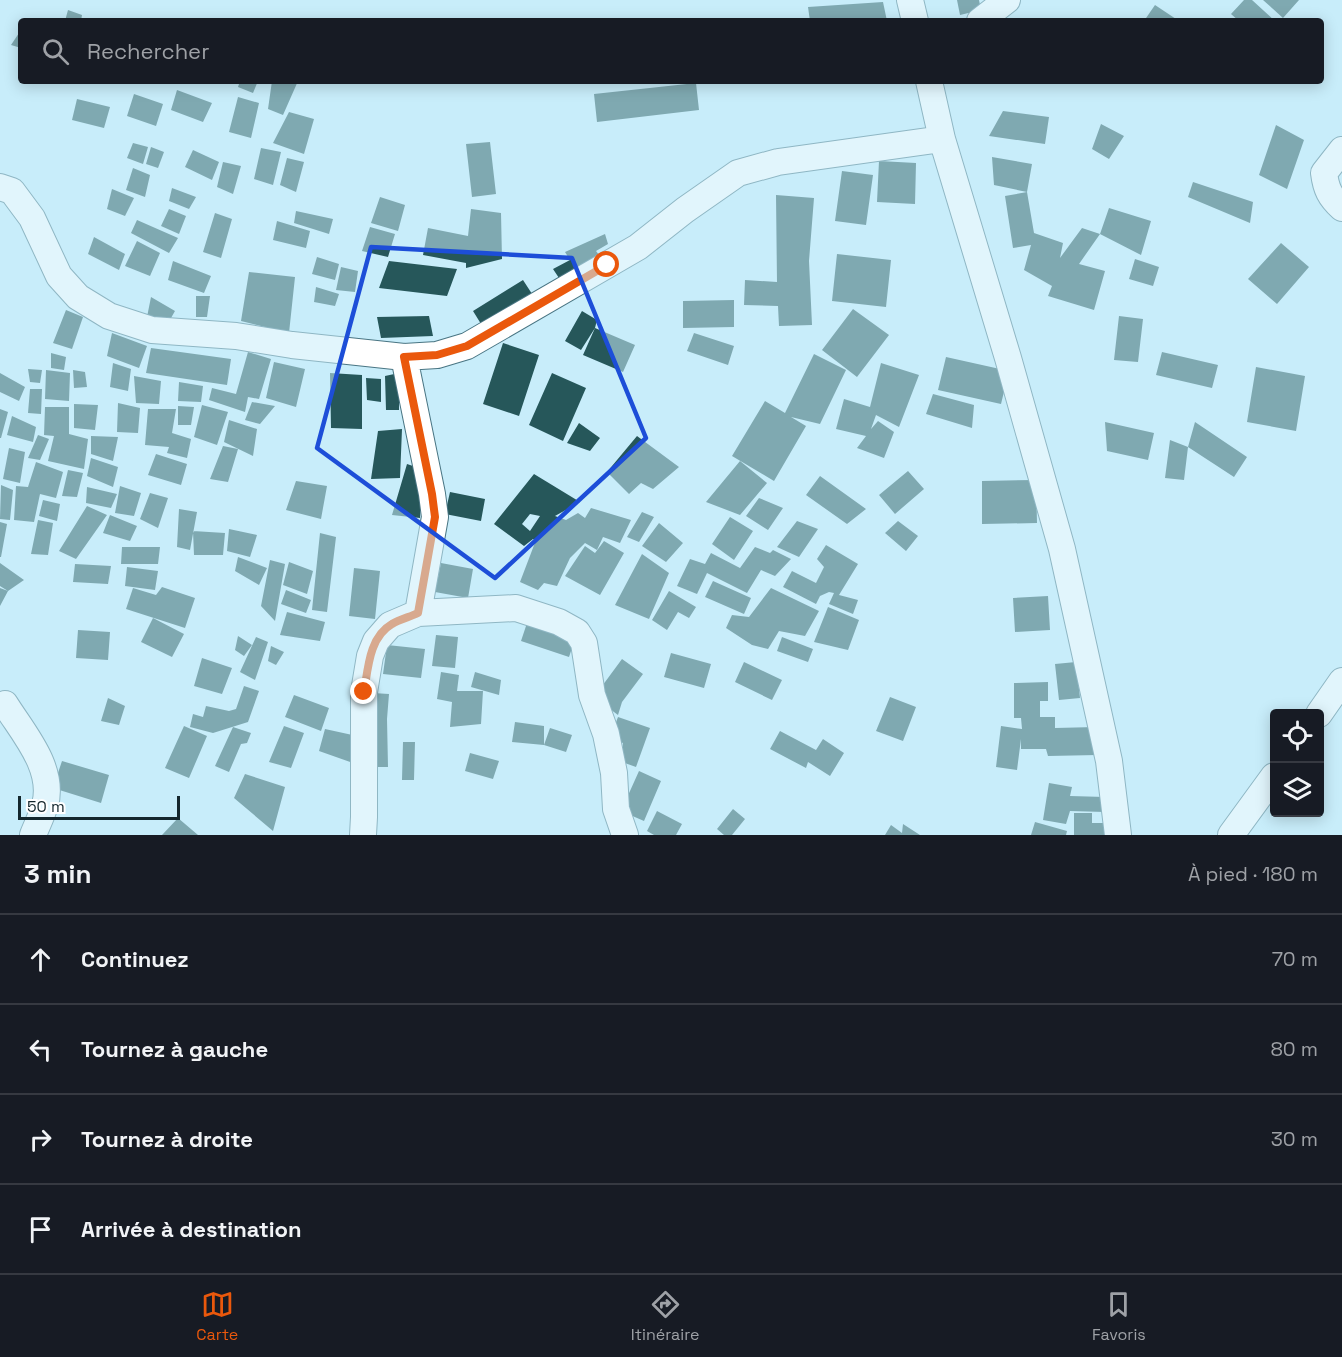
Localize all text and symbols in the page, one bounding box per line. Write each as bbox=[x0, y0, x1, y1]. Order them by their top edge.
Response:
search box bbox=[18, 18, 1324, 84]
icon: search bbox=[39, 35, 72, 68]
text: Rechercher bbox=[87, 37, 209, 65]
route start bbox=[593, 251, 619, 277]
route end bbox=[350, 678, 376, 704]
map controls bbox=[1270, 709, 1324, 817]
button: locate bbox=[1270, 709, 1324, 763]
button: layers bbox=[1270, 763, 1324, 817]
scale bar bbox=[18, 793, 180, 820]
text: 50 m bbox=[27, 796, 65, 817]
text: 3 min bbox=[24, 857, 92, 891]
text: À pied · 180 m bbox=[1188, 861, 1318, 887]
icon: ahead bbox=[24, 943, 57, 976]
text: Continuez bbox=[81, 945, 189, 973]
text: 70 m bbox=[1272, 946, 1318, 972]
icon: left bbox=[24, 1033, 57, 1066]
text: Tournez à gauche bbox=[81, 1035, 268, 1063]
text: 80 m bbox=[1270, 1036, 1318, 1062]
icon: right bbox=[24, 1123, 57, 1156]
text: Tournez à droite bbox=[81, 1125, 253, 1153]
text: 30 m bbox=[1271, 1126, 1318, 1152]
icon: arrive bbox=[24, 1213, 57, 1246]
text: Arrivée à destination bbox=[81, 1215, 302, 1243]
tab: Carte bbox=[196, 1288, 238, 1345]
tab: Itinéraire bbox=[631, 1288, 699, 1345]
tab: Favoris bbox=[1092, 1288, 1146, 1345]

